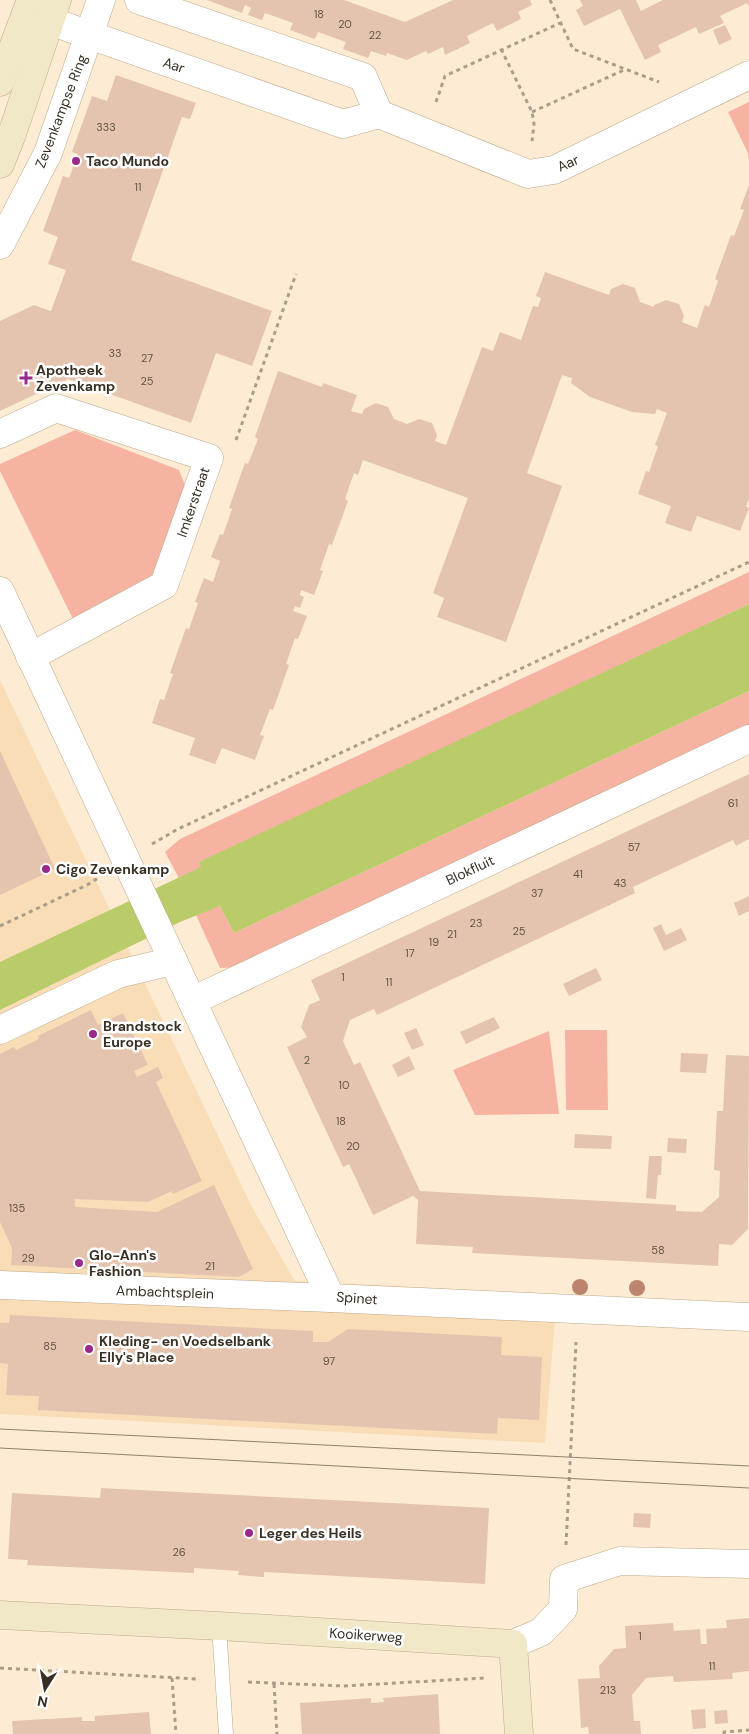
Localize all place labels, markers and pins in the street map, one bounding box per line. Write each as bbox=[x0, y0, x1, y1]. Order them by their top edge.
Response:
place label: Taco Mundo bbox=[86, 152, 169, 170]
marker: Taco Mundo bbox=[70, 155, 82, 167]
place label: Apotheek Zevenkamp bbox=[36, 361, 115, 395]
marker: Apotheek Zevenkamp bbox=[20, 372, 32, 384]
place label: Cigo Zevenkamp bbox=[56, 860, 169, 878]
marker: Cigo Zevenkamp bbox=[40, 863, 52, 875]
place label: Brandstock Europe bbox=[103, 1017, 182, 1051]
marker: Brandstock Europe bbox=[87, 1028, 99, 1040]
place label: Glo-Ann's Fashion bbox=[89, 1246, 157, 1280]
marker: Glo-Ann's Fashion bbox=[73, 1257, 85, 1269]
place label: Kleding- en Voedselbank Elly's Place bbox=[99, 1332, 271, 1366]
marker: Kleding- en Voedselbank Elly's Place bbox=[83, 1343, 95, 1355]
place label: Leger des Heils bbox=[259, 1524, 362, 1542]
marker: Leger des Heils bbox=[243, 1527, 255, 1539]

